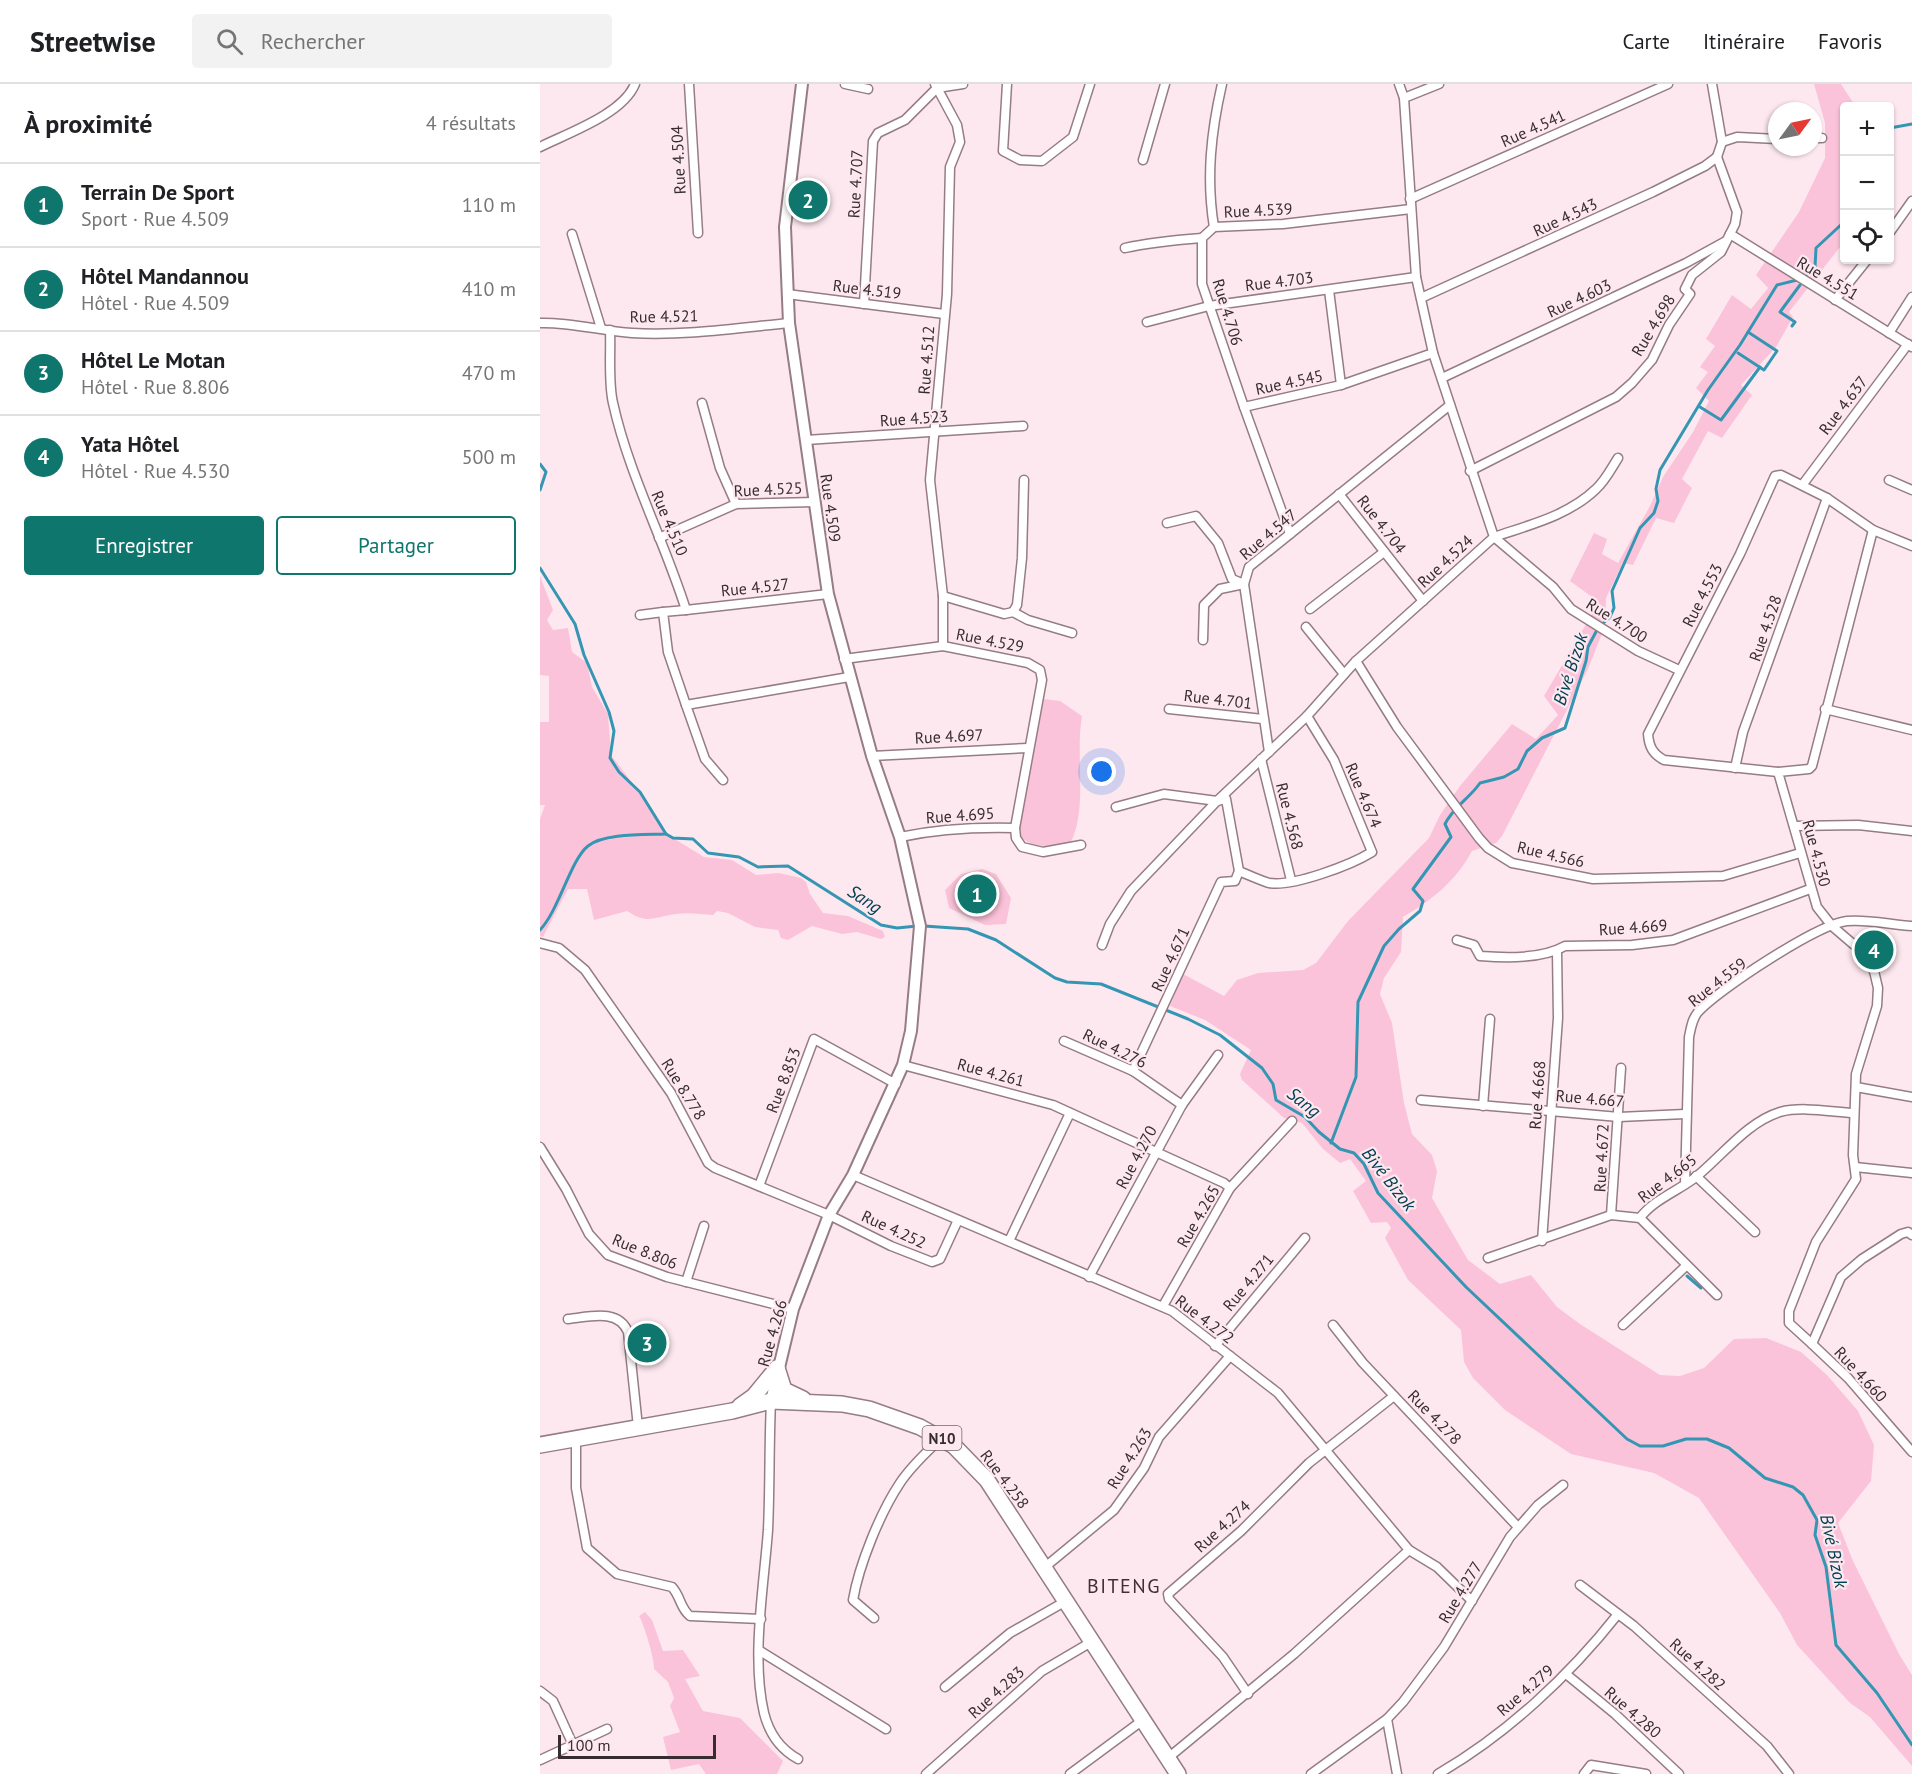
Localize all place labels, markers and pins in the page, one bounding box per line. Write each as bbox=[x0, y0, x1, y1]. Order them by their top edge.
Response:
pin: 2 bbox=[788, 178, 828, 222]
pin: 1 bbox=[958, 872, 996, 916]
pin: 4 bbox=[1854, 928, 1894, 972]
pin: 3 bbox=[628, 1320, 666, 1366]

